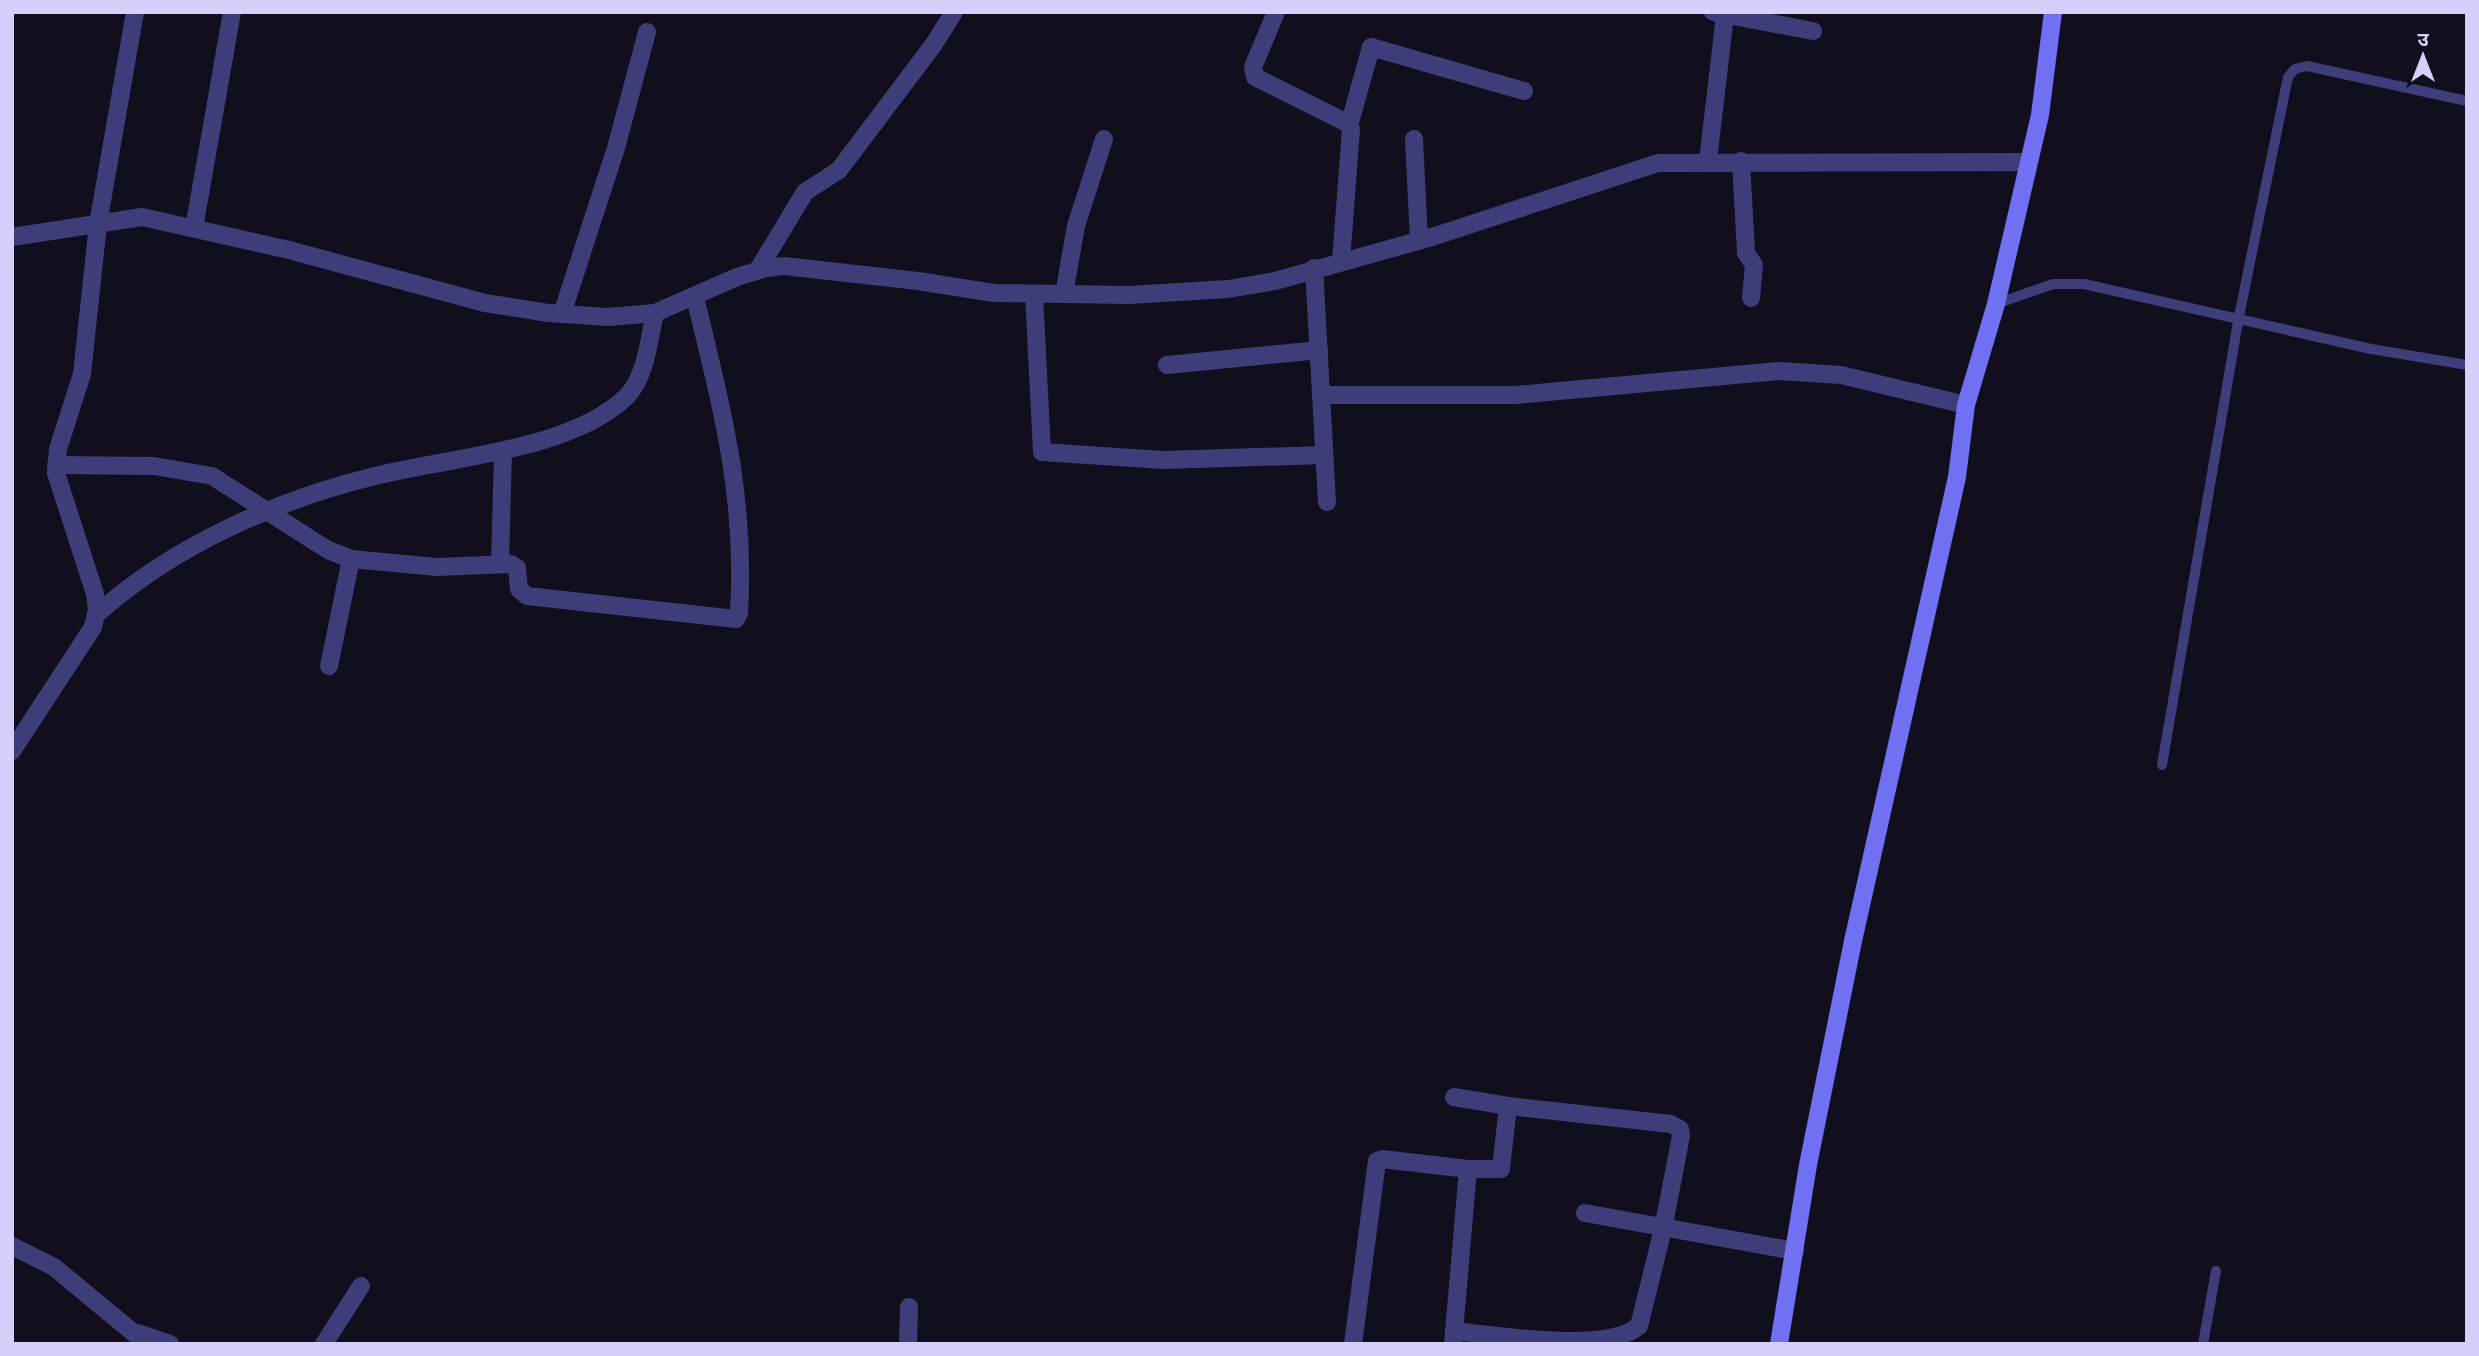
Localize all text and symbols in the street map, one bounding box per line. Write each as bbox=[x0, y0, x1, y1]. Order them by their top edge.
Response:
north arrow bbox=[2388, 21, 2458, 91]
text: उ bbox=[2417, 28, 2429, 51]

